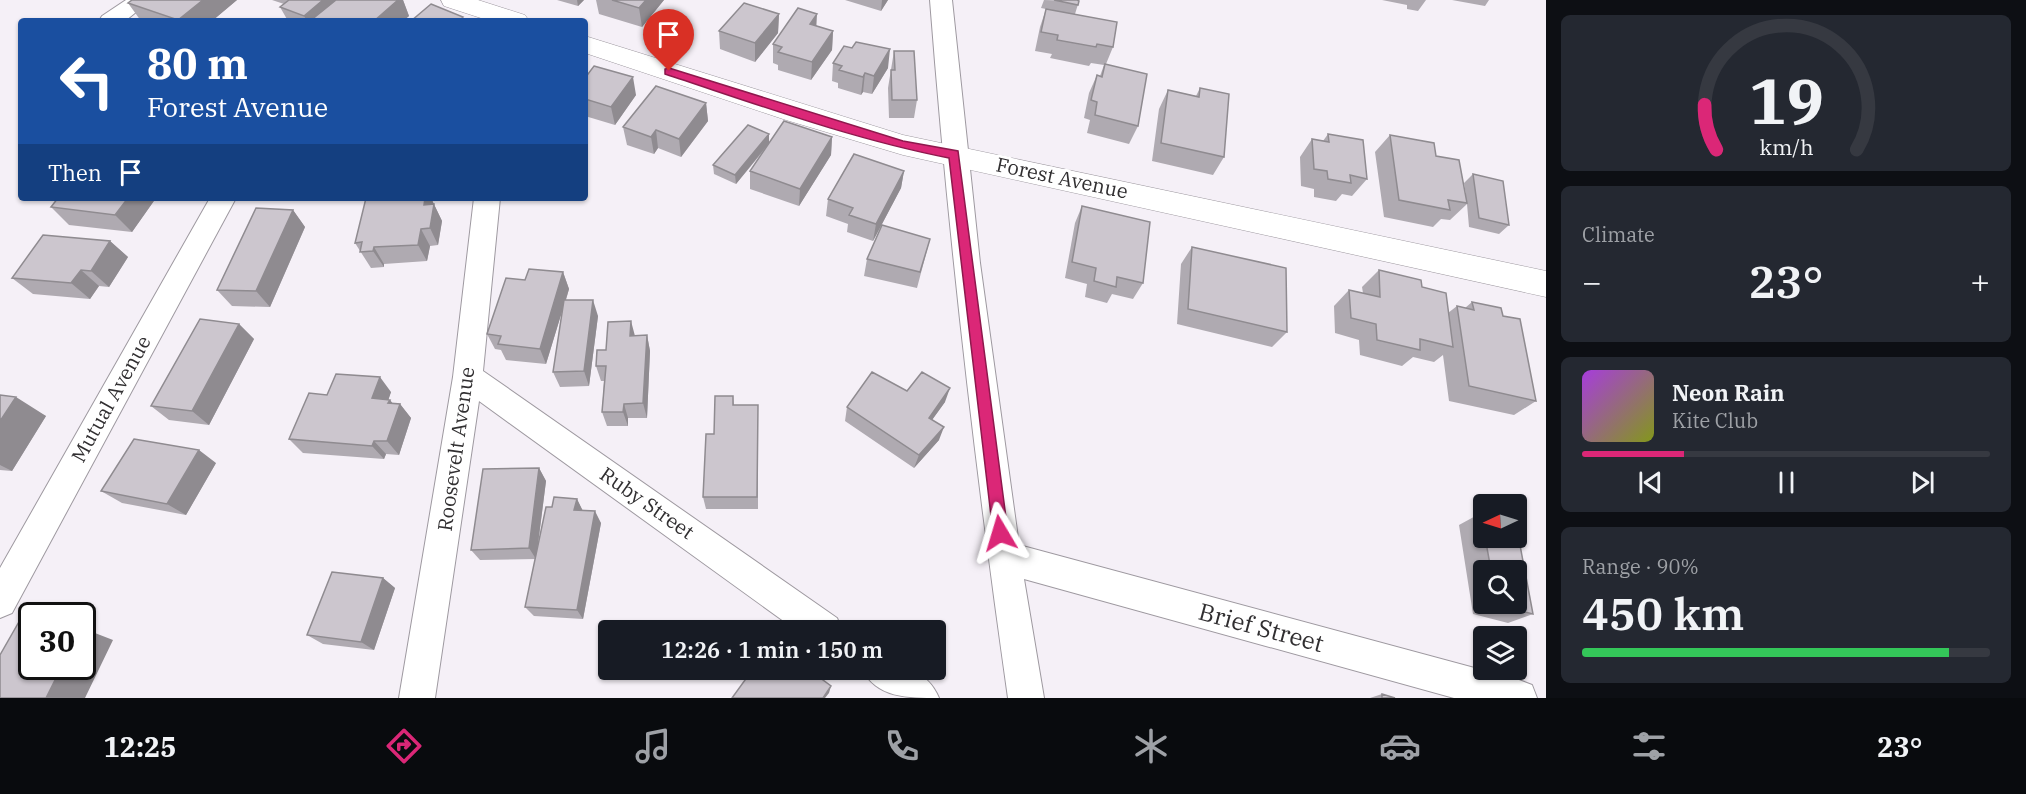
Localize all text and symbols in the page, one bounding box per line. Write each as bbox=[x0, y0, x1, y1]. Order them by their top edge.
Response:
pin bbox=[643, 9, 694, 71]
icon: arrive bbox=[652, 18, 685, 51]
text: 80 m bbox=[147, 36, 248, 91]
icon: left bbox=[48, 42, 126, 120]
text: 19 bbox=[1749, 60, 1823, 141]
text: Forest Avenue bbox=[147, 89, 328, 124]
text: km/h bbox=[1759, 133, 1813, 161]
street label: Forest Avenue bbox=[994, 150, 1131, 205]
icon: arrive bbox=[114, 156, 147, 189]
text: Then bbox=[48, 158, 102, 187]
text: Climate bbox=[1582, 221, 1655, 248]
text: 23° bbox=[1748, 252, 1824, 310]
text: − bbox=[1582, 260, 1602, 303]
text: + bbox=[1970, 260, 1990, 303]
street label: Mutual Avenue bbox=[65, 330, 157, 467]
street label: Roosevelt Avenue bbox=[431, 365, 480, 533]
text: Neon Rain bbox=[1672, 378, 1785, 407]
text: Kite Club bbox=[1672, 407, 1758, 434]
street label: Ruby Street bbox=[595, 460, 700, 545]
icon: previous bbox=[1634, 466, 1667, 499]
icon: pause bbox=[1770, 466, 1803, 499]
icon: next bbox=[1906, 466, 1939, 499]
north arrow bbox=[1473, 494, 1527, 548]
map controls bbox=[1473, 494, 1527, 680]
position arrow bbox=[968, 501, 1032, 565]
text: Range · 90% bbox=[1582, 553, 1699, 580]
button: search bbox=[1473, 560, 1527, 614]
text: 450 km bbox=[1582, 584, 1744, 642]
street label: Brief Street bbox=[1195, 595, 1327, 659]
speed limit sign: 30 bbox=[18, 602, 96, 680]
button: layers bbox=[1473, 626, 1527, 680]
text: 12:26 · 1 min · 150 m bbox=[661, 635, 883, 664]
icon: directions bbox=[383, 725, 425, 767]
icon: music bbox=[632, 725, 674, 767]
icon: phone bbox=[881, 725, 923, 767]
icon: climate bbox=[1130, 725, 1172, 767]
icon: car bbox=[1379, 725, 1421, 767]
icon: filters bbox=[1628, 725, 1670, 767]
text: 12:25 bbox=[103, 729, 176, 764]
text: 23° bbox=[1877, 729, 1922, 764]

